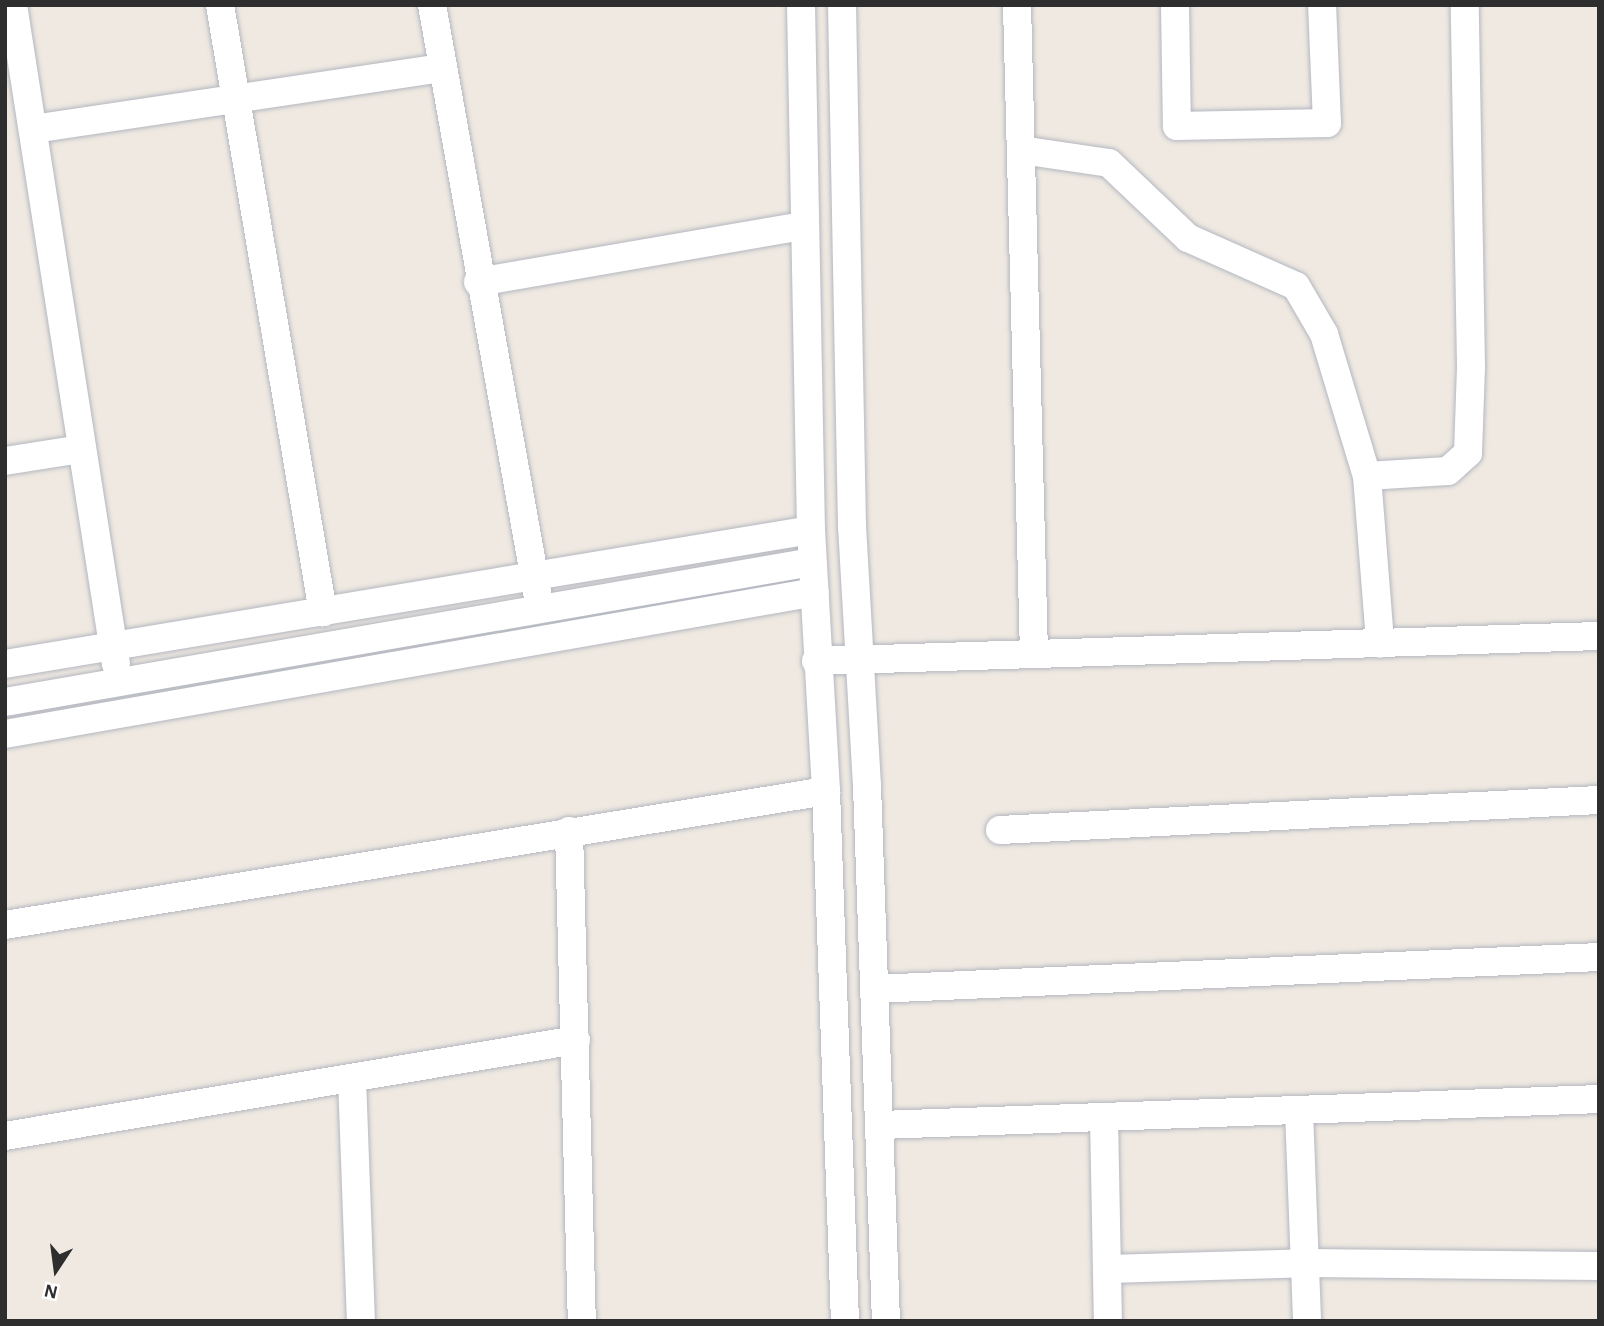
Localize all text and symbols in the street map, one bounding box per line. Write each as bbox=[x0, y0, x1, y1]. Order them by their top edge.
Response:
north arrow bbox=[21, 1235, 91, 1305]
text: N bbox=[43, 1280, 60, 1302]

